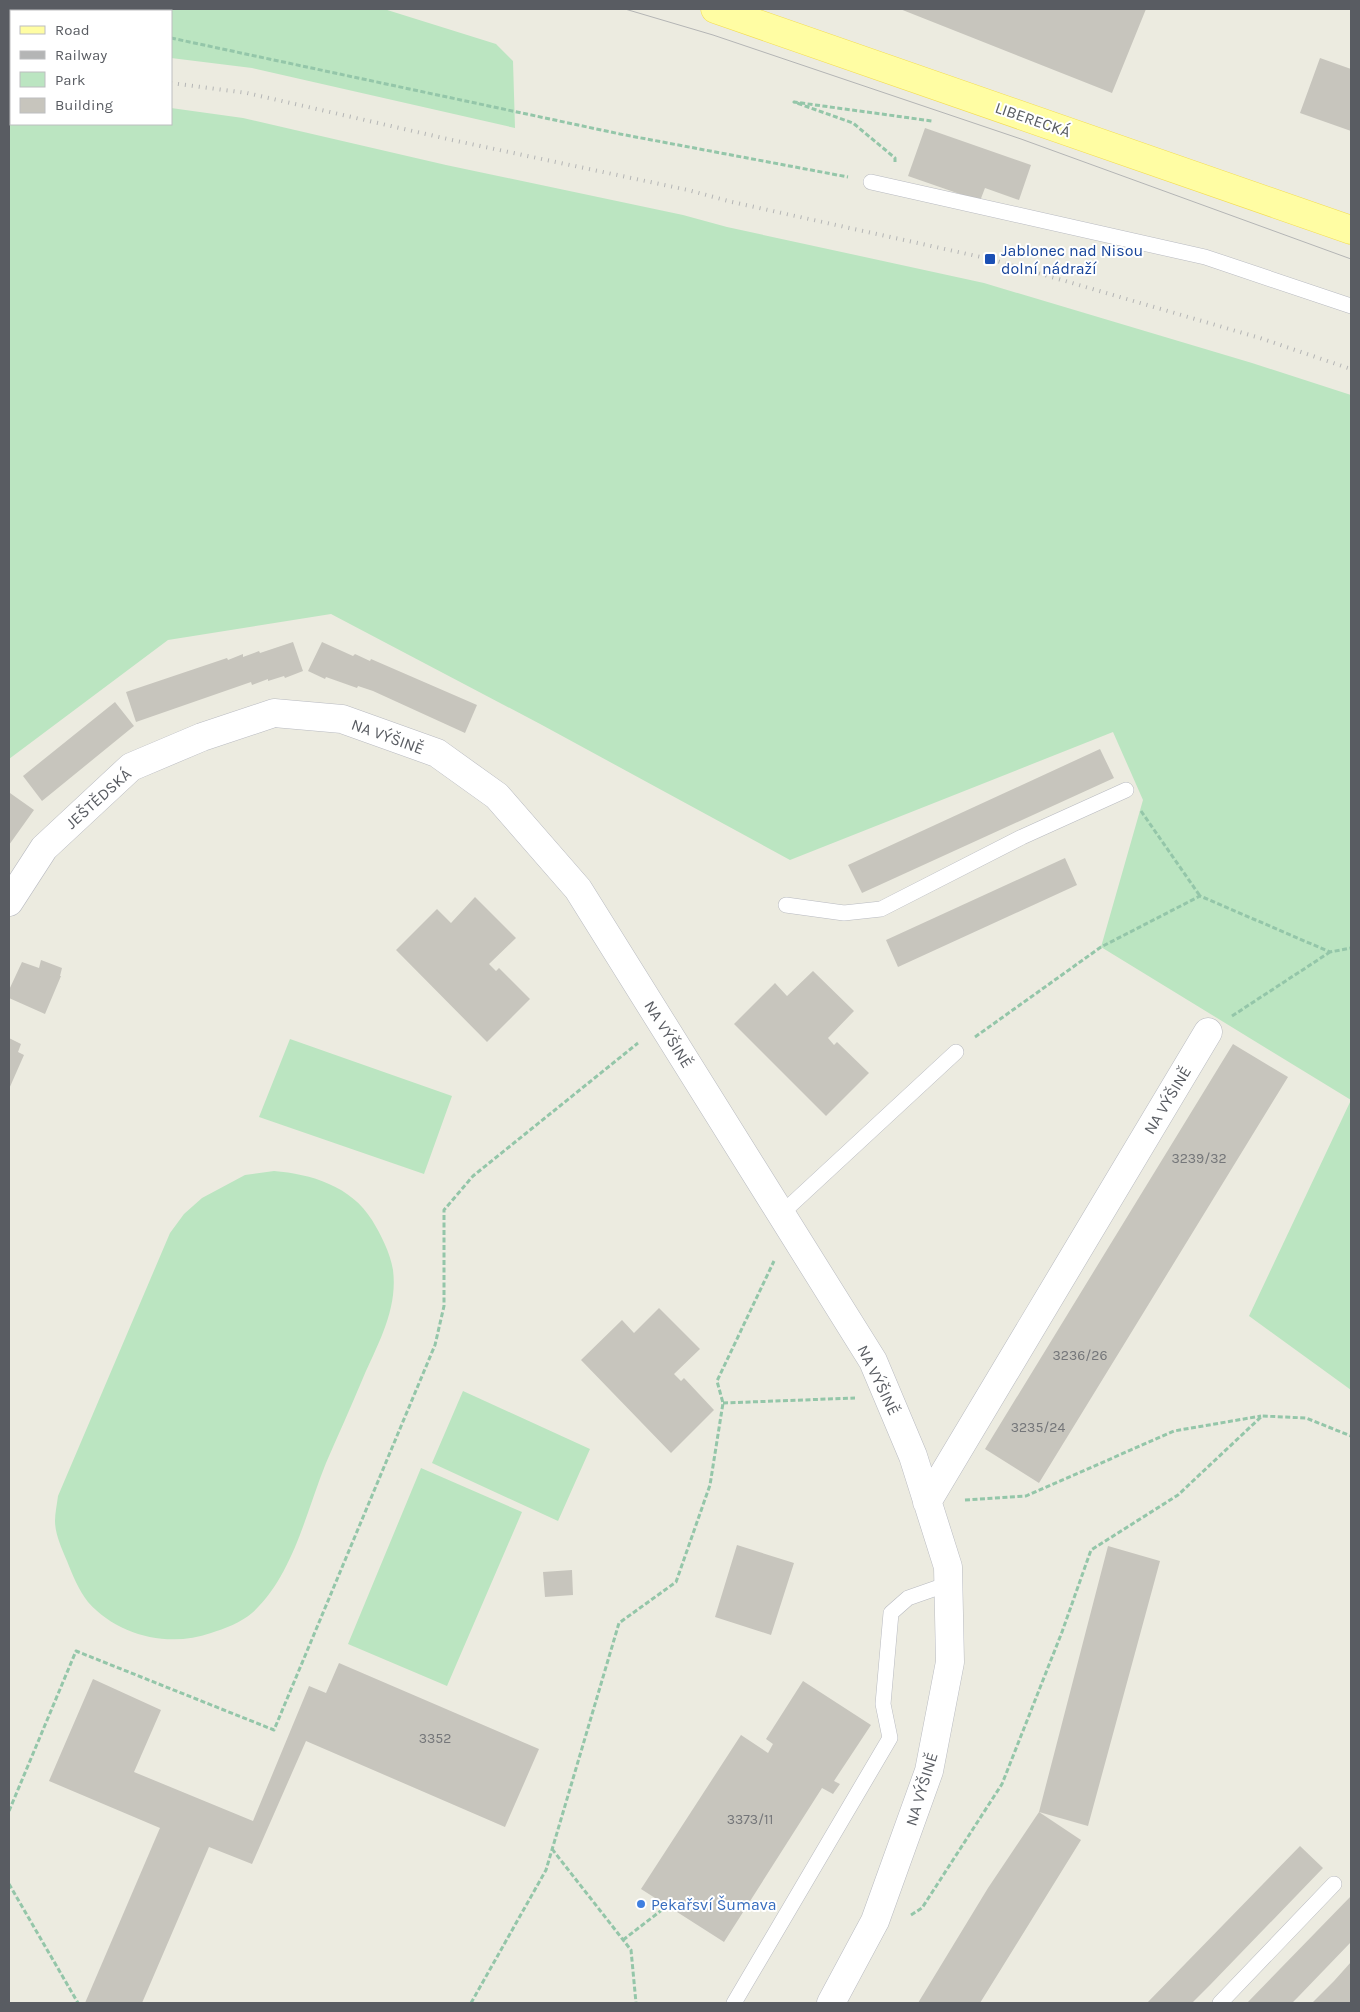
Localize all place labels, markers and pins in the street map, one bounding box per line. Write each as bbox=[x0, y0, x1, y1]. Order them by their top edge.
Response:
place label: Jablonec nad Nisou dolní nádraží bbox=[1001, 241, 1143, 278]
marker: Jablonec nad Nisou dolní nádraží bbox=[983, 252, 997, 266]
place label: Pekařsví Šumava bbox=[651, 1895, 777, 1914]
marker: Pekařsví Šumava bbox=[635, 1898, 647, 1910]

